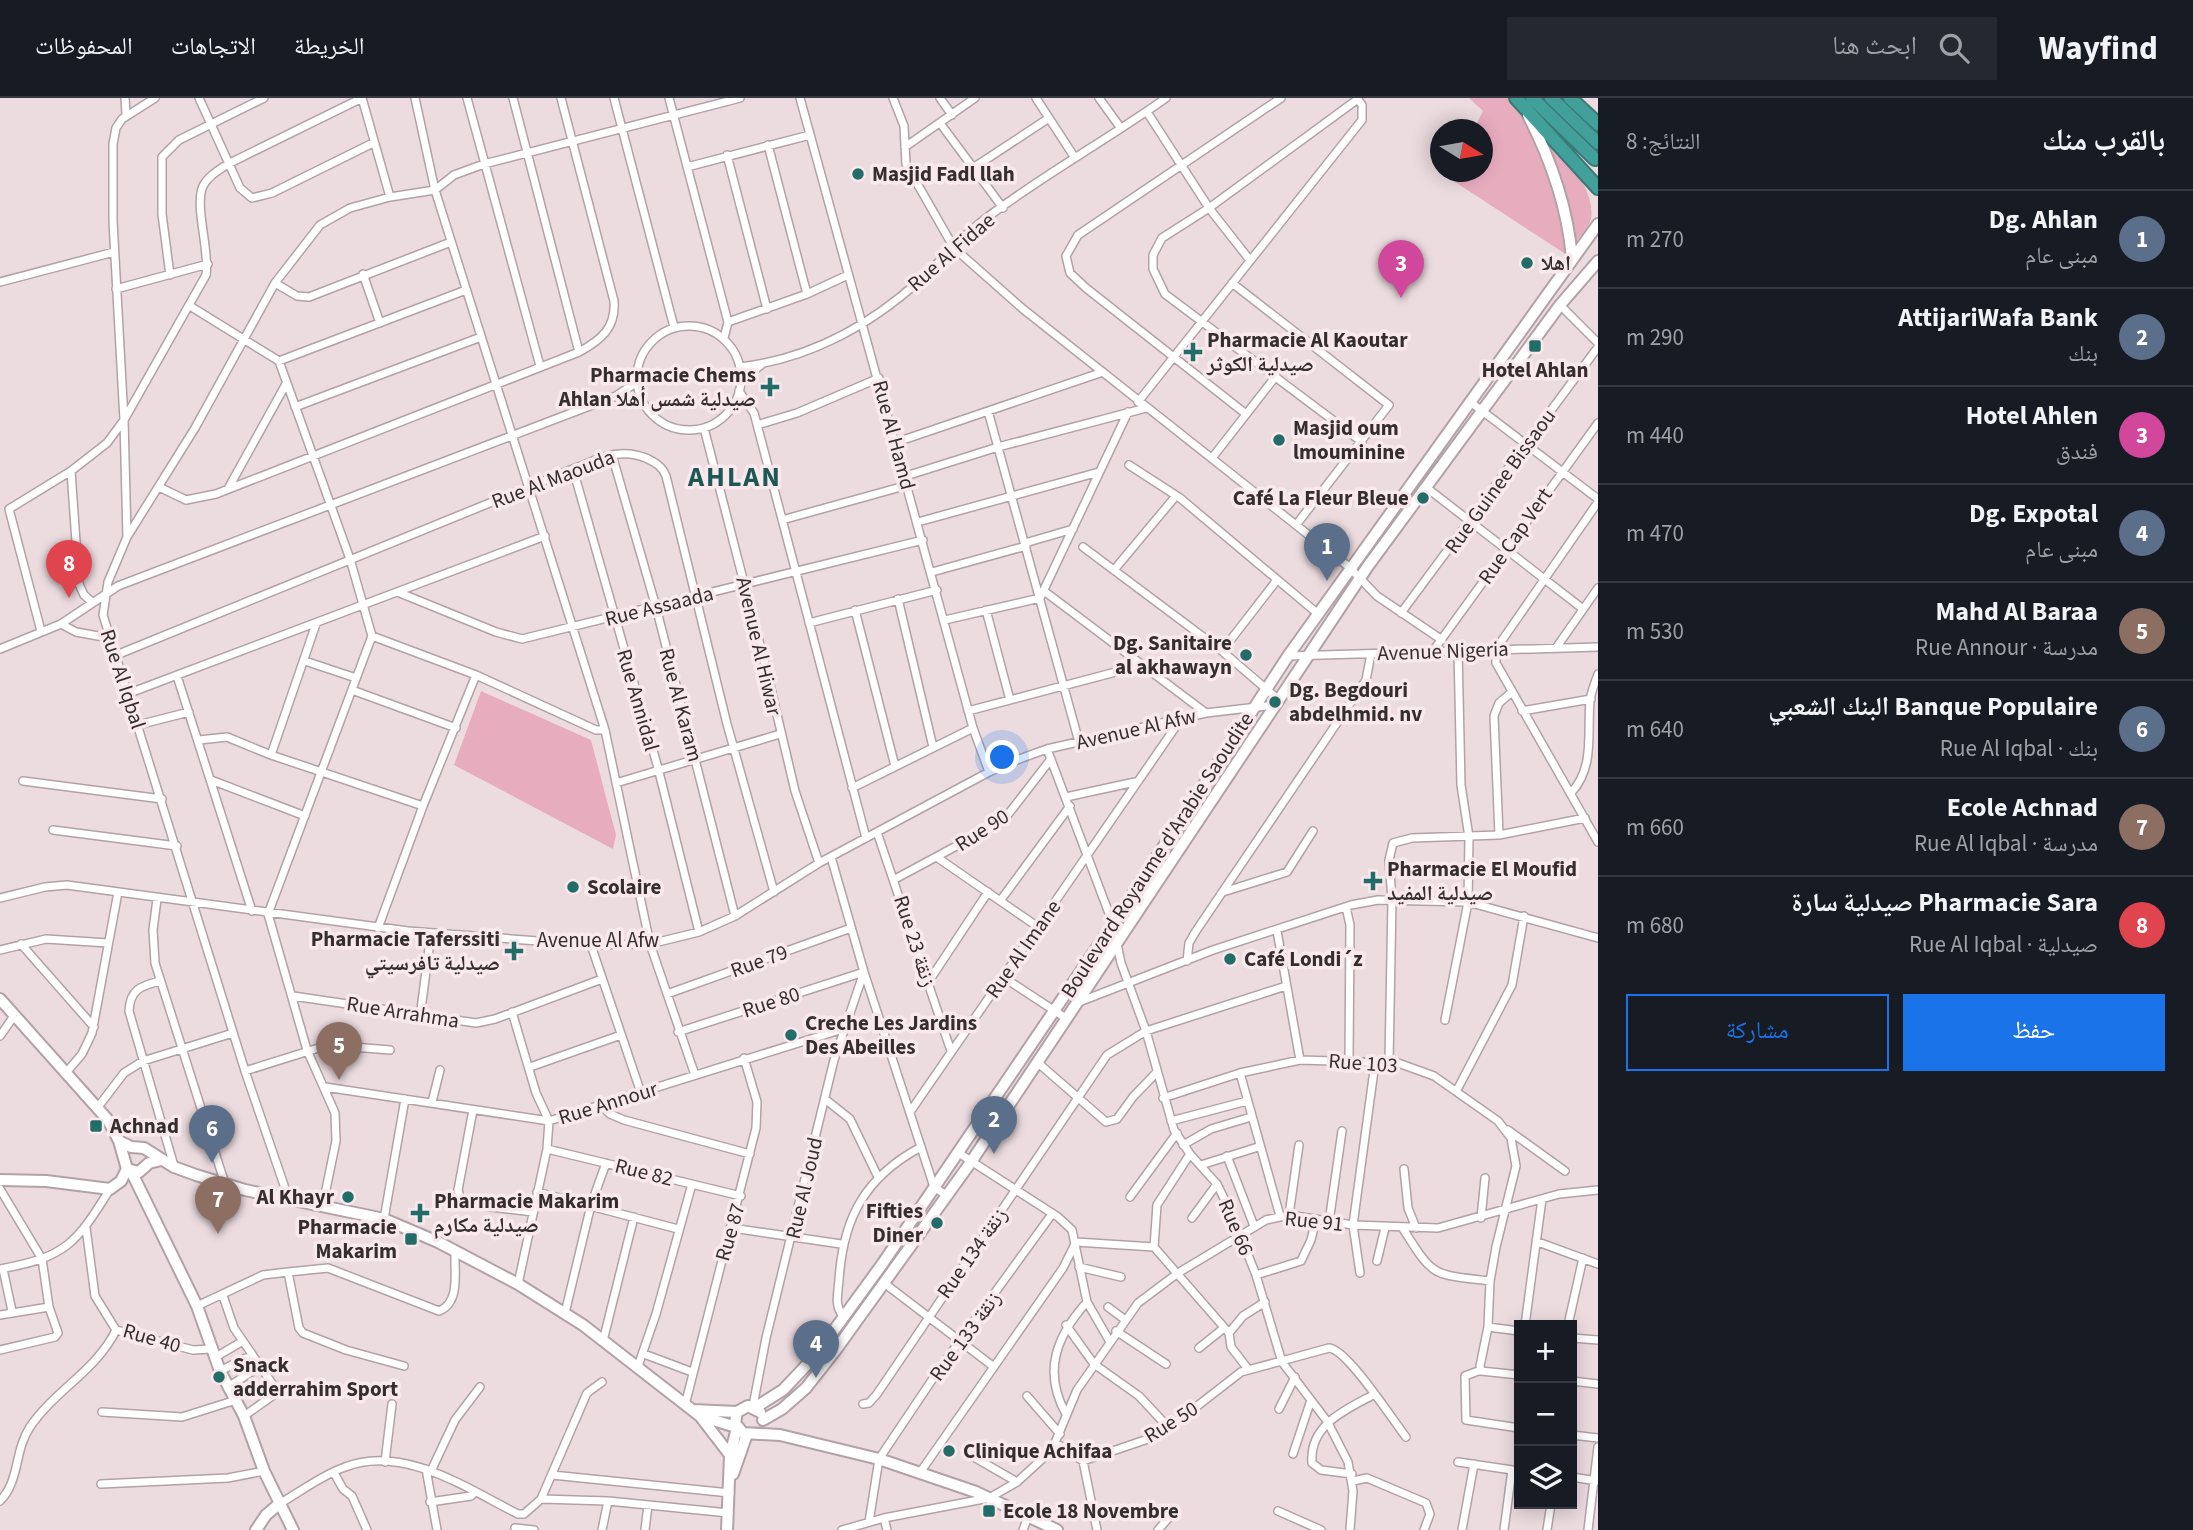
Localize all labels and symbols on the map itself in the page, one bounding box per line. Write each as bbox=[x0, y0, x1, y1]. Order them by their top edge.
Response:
north arrow bbox=[1430, 119, 1493, 182]
place label: Masjid Fadl llah bbox=[872, 159, 1015, 189]
marker: Masjid Fadl llah bbox=[850, 166, 866, 182]
street label: Rue Al Fidae bbox=[901, 206, 1001, 298]
pin: 3 bbox=[1378, 240, 1424, 298]
place label: اهلا bbox=[1541, 248, 1571, 278]
marker: اهلا bbox=[1519, 255, 1535, 271]
place label: Pharmacie Al Kaoutar صيدلية الكوثر bbox=[1206, 325, 1408, 379]
marker: Hotel Ahlan bbox=[1527, 338, 1543, 354]
marker: Pharmacie Al Kaoutar صيدلية الكوثر bbox=[1185, 344, 1201, 360]
place label: Hotel Ahlan bbox=[1481, 355, 1589, 385]
place label: Pharmacie Chems Ahlan صيدلية شمس أهلا bbox=[558, 360, 756, 414]
street label: Rue Al Hamd bbox=[865, 377, 923, 493]
marker: Pharmacie Chems Ahlan صيدلية شمس أهلا bbox=[762, 379, 778, 395]
street label: Rue Guinee Bissaou bbox=[1437, 402, 1563, 560]
place label: Masjid oum lmouminine bbox=[1293, 413, 1405, 467]
marker: Masjid oum lmouminine bbox=[1271, 432, 1287, 448]
street label: Rue Al Maouda bbox=[487, 442, 619, 516]
district label: AHLAN bbox=[687, 457, 782, 497]
street label: Rue Cap Vert bbox=[1471, 482, 1559, 590]
place label: Café La Fleur Bleue bbox=[1233, 483, 1409, 513]
marker: Café La Fleur Bleue bbox=[1415, 490, 1431, 506]
pin: 1 bbox=[1304, 523, 1350, 581]
pin: 8 bbox=[46, 540, 92, 598]
street label: Avenue Al Hiwar bbox=[728, 574, 790, 719]
street label: Rue Assaada bbox=[602, 578, 716, 634]
street label: Rue Al Iqbal bbox=[93, 625, 153, 733]
place label: Dg. Sanitaire al akhawayn bbox=[1113, 628, 1232, 682]
street label: Avenue Nigeria bbox=[1377, 634, 1509, 668]
street label: Rue Annidal bbox=[609, 645, 667, 755]
street label: Rue Al Karam bbox=[651, 645, 711, 765]
marker: Dg. Sanitaire al akhawayn bbox=[1238, 647, 1254, 663]
place label: Dg. Begdouri abdelhmid. nv bbox=[1289, 675, 1422, 729]
marker: Dg. Begdouri abdelhmid. nv bbox=[1267, 694, 1283, 710]
street label: Avenue Al Afw bbox=[1073, 701, 1199, 757]
street label: Boulevard Royaume d'Arabie Saoudite bbox=[1053, 706, 1261, 1004]
your location bbox=[985, 740, 1019, 774]
street label: Rue 90 bbox=[949, 801, 1015, 859]
place label: Pharmacie El Moufid صيدلية المفيد bbox=[1387, 854, 1577, 908]
place label: Scolaire bbox=[587, 872, 662, 902]
marker: Pharmacie El Moufid صيدلية المفيد bbox=[1365, 873, 1381, 889]
marker: Scolaire bbox=[565, 879, 581, 895]
street label: Rue 23 زنقة bbox=[886, 891, 944, 991]
street label: Rue Al Imane bbox=[978, 894, 1068, 1004]
place label: Pharmacie Taferssiti صيدلية تافرسيتي bbox=[311, 924, 500, 979]
street label: Avenue Al Afw bbox=[537, 925, 659, 955]
street label: Rue 79 bbox=[726, 937, 792, 985]
marker: Pharmacie Taferssiti صيدلية تافرسيتي bbox=[506, 943, 522, 959]
place label: Café Londi´z bbox=[1244, 944, 1363, 974]
marker: Café Londi´z bbox=[1222, 951, 1238, 967]
street label: Rue 80 bbox=[738, 979, 804, 1025]
street label: Rue Arrahma bbox=[345, 988, 461, 1036]
place label: Creche Les Jardins Des Abeilles bbox=[805, 1008, 977, 1062]
pin: 5 bbox=[316, 1022, 362, 1080]
marker: Creche Les Jardins Des Abeilles bbox=[783, 1027, 799, 1043]
street label: Rue 103 bbox=[1327, 1046, 1399, 1080]
street label: Rue Annour bbox=[555, 1073, 662, 1132]
pin: 2 bbox=[971, 1096, 1017, 1154]
pin: 6 bbox=[189, 1105, 235, 1163]
place label: Achnad bbox=[109, 1111, 179, 1141]
marker: Achnad bbox=[88, 1118, 104, 1134]
street label: Rue Al Joud bbox=[778, 1134, 830, 1242]
street label: Rue 82 bbox=[612, 1150, 676, 1194]
pin: 7 bbox=[195, 1176, 241, 1234]
place label: Al Khayr bbox=[256, 1182, 335, 1212]
place label: Pharmacie Makarim صيدلية مكارم bbox=[434, 1186, 619, 1240]
marker: Al Khayr bbox=[340, 1189, 356, 1205]
street label: Rue 66 bbox=[1211, 1194, 1261, 1260]
place label: Fifties Diner bbox=[866, 1196, 924, 1250]
street label: Rue 87 bbox=[707, 1200, 753, 1264]
street label: Rue 134 زنقة bbox=[930, 1201, 1014, 1305]
street label: Rue 91 bbox=[1283, 1203, 1345, 1239]
marker: Pharmacie Makarim صيدلية مكارم bbox=[412, 1205, 428, 1221]
place label: Pharmacie Makarim bbox=[298, 1212, 397, 1266]
marker: Fifties Diner bbox=[929, 1215, 945, 1231]
marker: Pharmacie Makarim bbox=[403, 1231, 419, 1247]
street label: Rue 133 زنقة bbox=[922, 1285, 1008, 1387]
street label: Rue 40 bbox=[120, 1315, 184, 1361]
pin: 4 bbox=[793, 1320, 839, 1378]
place label: Snack adderrahim Sport bbox=[233, 1350, 398, 1404]
marker: Snack adderrahim Sport bbox=[211, 1369, 227, 1385]
street label: Rue 50 bbox=[1138, 1394, 1204, 1450]
place label: Clinique Achifaa bbox=[963, 1436, 1112, 1466]
marker: Clinique Achifaa bbox=[941, 1443, 957, 1459]
place label: Ecole 18 Novembre bbox=[1003, 1496, 1179, 1526]
marker: Ecole 18 Novembre bbox=[981, 1503, 997, 1519]

